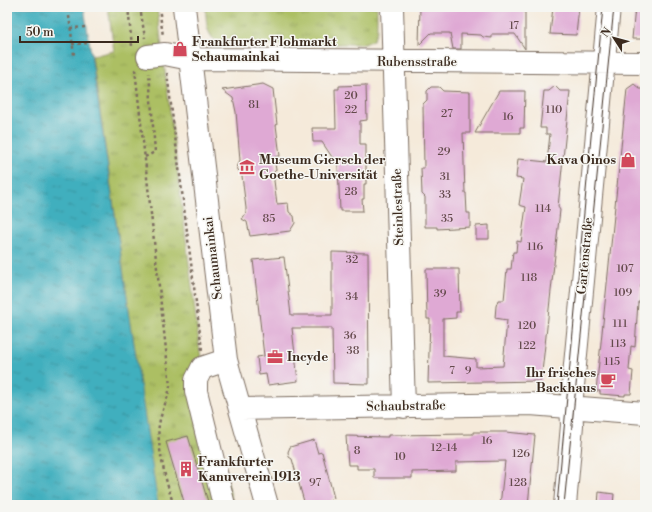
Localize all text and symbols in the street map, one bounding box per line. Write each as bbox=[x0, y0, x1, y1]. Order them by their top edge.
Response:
scale bar bbox=[20, 18, 138, 44]
north arrow bbox=[594, 18, 634, 58]
house number: 17 bbox=[509, 19, 519, 33]
text: 50 m bbox=[26, 25, 54, 40]
text: N bbox=[598, 25, 615, 40]
place label: Frankfurter Flohmarkt Schaumainkai bbox=[192, 34, 337, 65]
shop icon: Frankfurter Flohmarkt Schaumainkai bbox=[171, 40, 189, 58]
street label: Rubensstraße bbox=[377, 54, 458, 70]
house number: 20 bbox=[344, 89, 358, 103]
house number: 81 bbox=[248, 98, 260, 112]
house number: 22 bbox=[345, 103, 357, 117]
house number: 110 bbox=[546, 103, 562, 117]
house number: 27 bbox=[441, 107, 453, 121]
house number: 16 bbox=[502, 110, 514, 124]
house number: 29 bbox=[438, 145, 451, 159]
shop icon: Kava Oinos bbox=[619, 151, 637, 169]
place label: Museum Giersch der Goethe-Universität bbox=[259, 152, 386, 183]
place label: Kava Oinos bbox=[547, 152, 616, 168]
museum icon: Museum Giersch der Goethe-Universität bbox=[238, 158, 256, 176]
street label: Steinlestraße bbox=[389, 168, 407, 246]
house number: 31 bbox=[440, 170, 451, 184]
house number: 28 bbox=[344, 185, 358, 199]
house number: 33 bbox=[439, 188, 451, 202]
house number: 114 bbox=[535, 202, 551, 216]
house number: 85 bbox=[263, 212, 275, 226]
house number: 35 bbox=[441, 212, 453, 226]
street label: Schaumainkai bbox=[200, 215, 226, 301]
street label: Gartenstraße bbox=[574, 216, 596, 295]
house number: 116 bbox=[527, 240, 543, 254]
house number: 32 bbox=[346, 253, 358, 267]
house number: 107 bbox=[616, 262, 634, 276]
house number: 118 bbox=[521, 271, 537, 285]
house number: 109 bbox=[614, 286, 633, 300]
house number: 39 bbox=[434, 287, 447, 301]
house number: 34 bbox=[346, 290, 359, 304]
house number: 111 bbox=[613, 317, 628, 331]
house number: 120 bbox=[518, 319, 536, 333]
house number: 36 bbox=[344, 329, 357, 343]
house number: 113 bbox=[610, 337, 626, 351]
house number: 122 bbox=[518, 339, 536, 353]
house number: 38 bbox=[347, 344, 360, 358]
office icon: Incyde bbox=[266, 348, 284, 366]
place label: Incyde bbox=[287, 349, 328, 365]
house number: 115 bbox=[604, 355, 620, 369]
house number: 7 bbox=[449, 364, 455, 378]
house number: 9 bbox=[465, 364, 472, 378]
place label: Ihr frisches Backhaus bbox=[526, 365, 596, 396]
cafe icon: Ihr frisches Backhaus bbox=[599, 371, 617, 389]
street label: Schaubstraße bbox=[366, 397, 446, 415]
house number: 16 bbox=[481, 434, 493, 448]
house number: 12-14 bbox=[431, 441, 458, 455]
house number: 8 bbox=[354, 444, 361, 458]
house number: 126 bbox=[512, 447, 530, 461]
house number: 10 bbox=[394, 450, 406, 464]
place label: Frankfurter Kanuverein 1913 bbox=[198, 454, 301, 485]
building icon: Frankfurter Kanuverein 1913 bbox=[177, 460, 195, 478]
house number: 97 bbox=[309, 476, 322, 490]
house number: 128 bbox=[509, 476, 527, 490]

